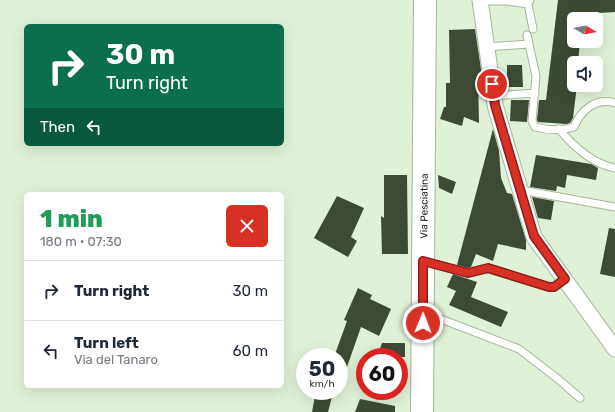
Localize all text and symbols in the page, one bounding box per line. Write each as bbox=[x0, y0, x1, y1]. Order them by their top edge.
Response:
north arrow bbox=[567, 12, 603, 48]
map controls bbox=[567, 12, 603, 92]
text: 30 m bbox=[106, 38, 175, 71]
icon: right bbox=[40, 40, 92, 92]
button: sound bbox=[567, 56, 603, 92]
pin bbox=[475, 67, 509, 101]
text: Turn right bbox=[106, 72, 188, 94]
icon: arrive bbox=[481, 73, 503, 95]
icon: left bbox=[83, 116, 105, 138]
text: Then bbox=[40, 118, 75, 136]
street label: Via Pesciatina bbox=[418, 173, 431, 239]
text: 1 min bbox=[40, 205, 103, 233]
button: close bbox=[226, 205, 268, 247]
text: 180 m · 07:30 bbox=[40, 234, 122, 249]
icon: right bbox=[40, 280, 62, 302]
text: Turn right bbox=[74, 282, 149, 300]
text: 30 m bbox=[232, 282, 268, 300]
position arrow bbox=[402, 302, 444, 344]
text: Turn left bbox=[74, 334, 139, 352]
icon: left bbox=[40, 340, 62, 362]
text: 60 m bbox=[232, 342, 268, 360]
speed limit sign: 60 bbox=[356, 348, 408, 400]
text: Via del Tanaro bbox=[74, 352, 158, 367]
text: 50 bbox=[309, 357, 335, 381]
text: km/h bbox=[310, 378, 334, 390]

